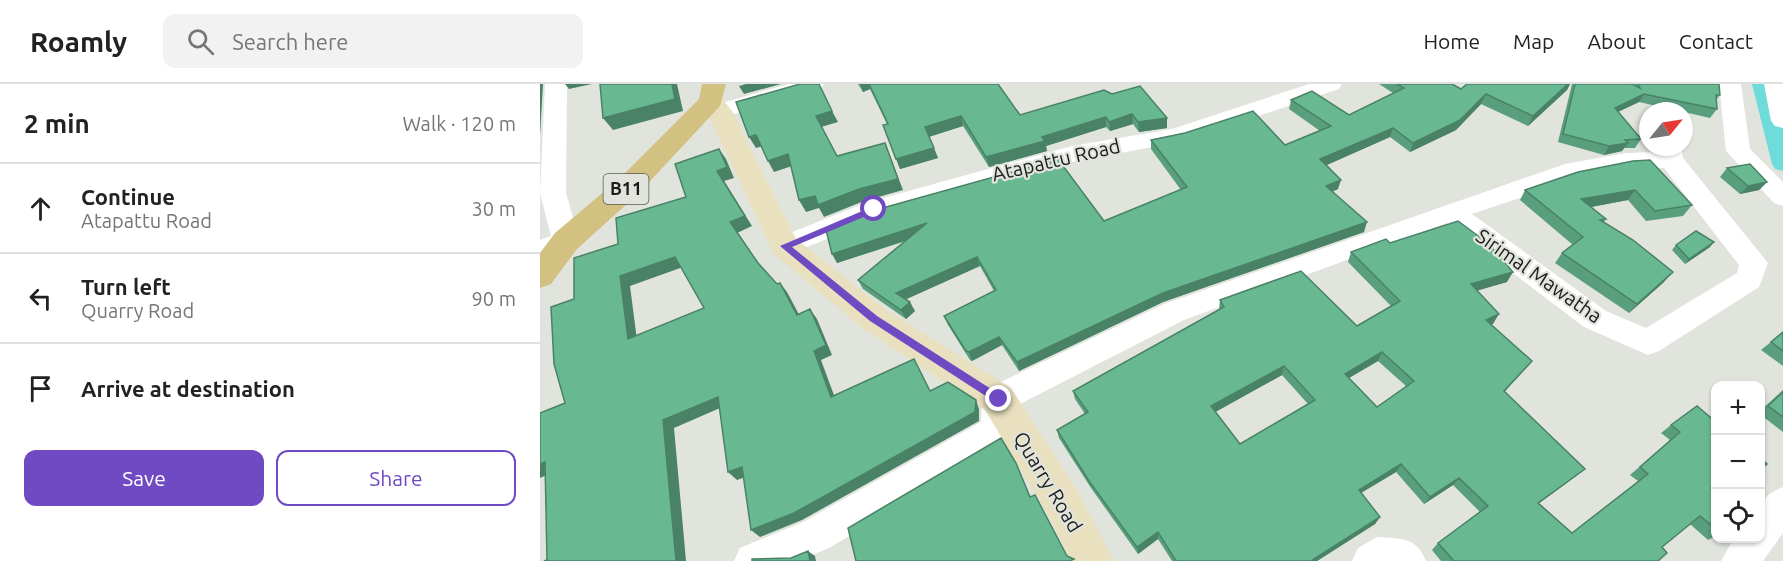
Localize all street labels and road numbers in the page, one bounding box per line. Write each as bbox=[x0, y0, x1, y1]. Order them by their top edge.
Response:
street label: Atapattu Road bbox=[990, 134, 1122, 185]
road number: B11 bbox=[604, 174, 649, 204]
street label: Sirimal Mawatha bbox=[1472, 224, 1607, 327]
street label: Quarry Road bbox=[1009, 427, 1087, 536]

